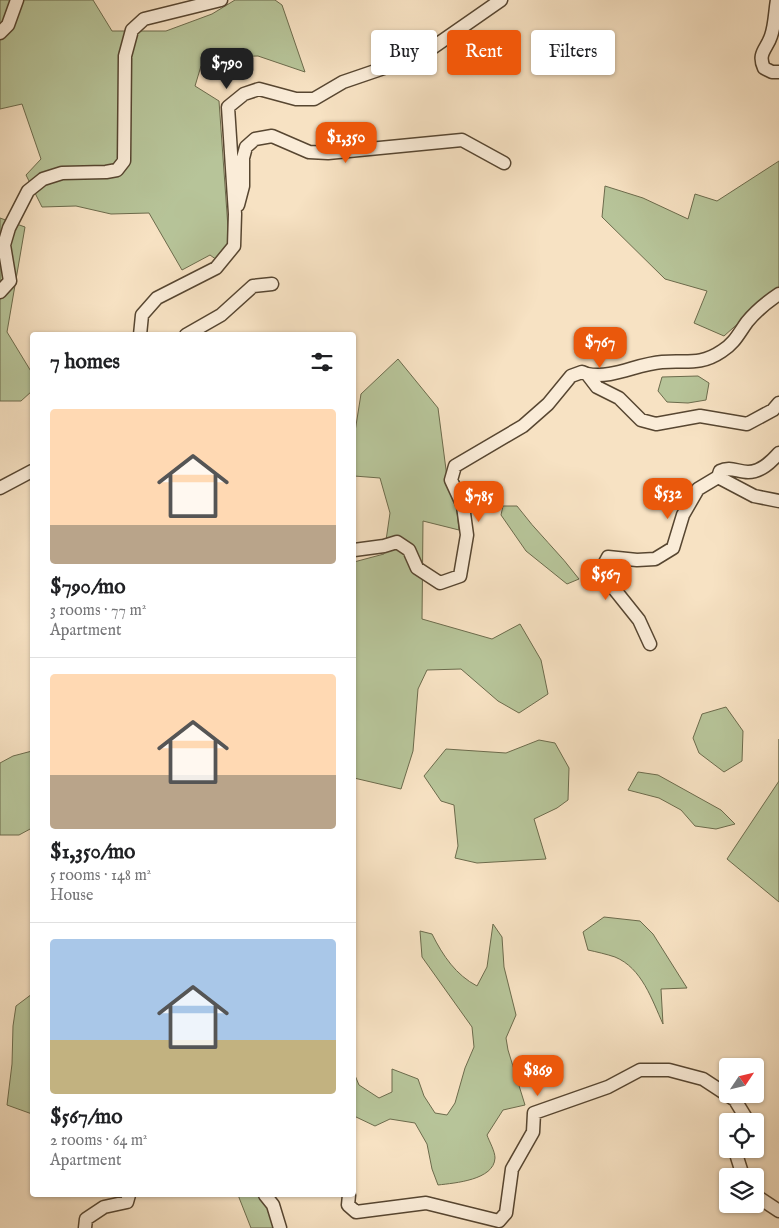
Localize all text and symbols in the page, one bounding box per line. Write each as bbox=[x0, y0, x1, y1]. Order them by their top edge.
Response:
chip: Buy bbox=[371, 30, 437, 75]
chip: Rent bbox=[447, 30, 521, 75]
chip: Filters bbox=[531, 30, 615, 75]
pin: $790 bbox=[197, 48, 257, 90]
text: $790 bbox=[211, 54, 243, 74]
pin: $1,350 bbox=[305, 121, 387, 164]
text: $1,350 bbox=[327, 128, 365, 148]
pin: $767 bbox=[570, 326, 630, 369]
text: $767 bbox=[585, 333, 615, 353]
icon: filters bbox=[308, 348, 336, 376]
text: 7 homes bbox=[50, 349, 120, 376]
icon: home bbox=[148, 441, 238, 531]
pin: $532 bbox=[638, 478, 698, 520]
pin: $785 bbox=[449, 480, 509, 523]
text: $532 bbox=[654, 484, 682, 504]
text: $785 bbox=[465, 487, 493, 507]
pin: $567 bbox=[576, 558, 636, 601]
text: $567 bbox=[592, 565, 620, 585]
text: $790/mo bbox=[50, 574, 126, 601]
text: 3 rooms · 77 m² bbox=[50, 601, 146, 621]
text: Apartment bbox=[50, 621, 121, 641]
icon: home bbox=[148, 707, 238, 797]
text: $1,350/mo bbox=[50, 839, 135, 866]
text: 5 rooms · 148 m² bbox=[50, 866, 151, 886]
text: House bbox=[50, 886, 93, 906]
icon: home bbox=[148, 972, 238, 1062]
pin: $869 bbox=[508, 1054, 568, 1097]
north arrow bbox=[719, 1058, 764, 1102]
map controls bbox=[719, 1058, 764, 1213]
text: $869 bbox=[524, 1061, 552, 1081]
text: $567/mo bbox=[50, 1104, 122, 1131]
button: locate bbox=[719, 1113, 764, 1158]
text: 2 rooms · 64 m² bbox=[50, 1131, 148, 1151]
text: Apartment bbox=[50, 1151, 121, 1171]
button: layers bbox=[719, 1168, 764, 1213]

